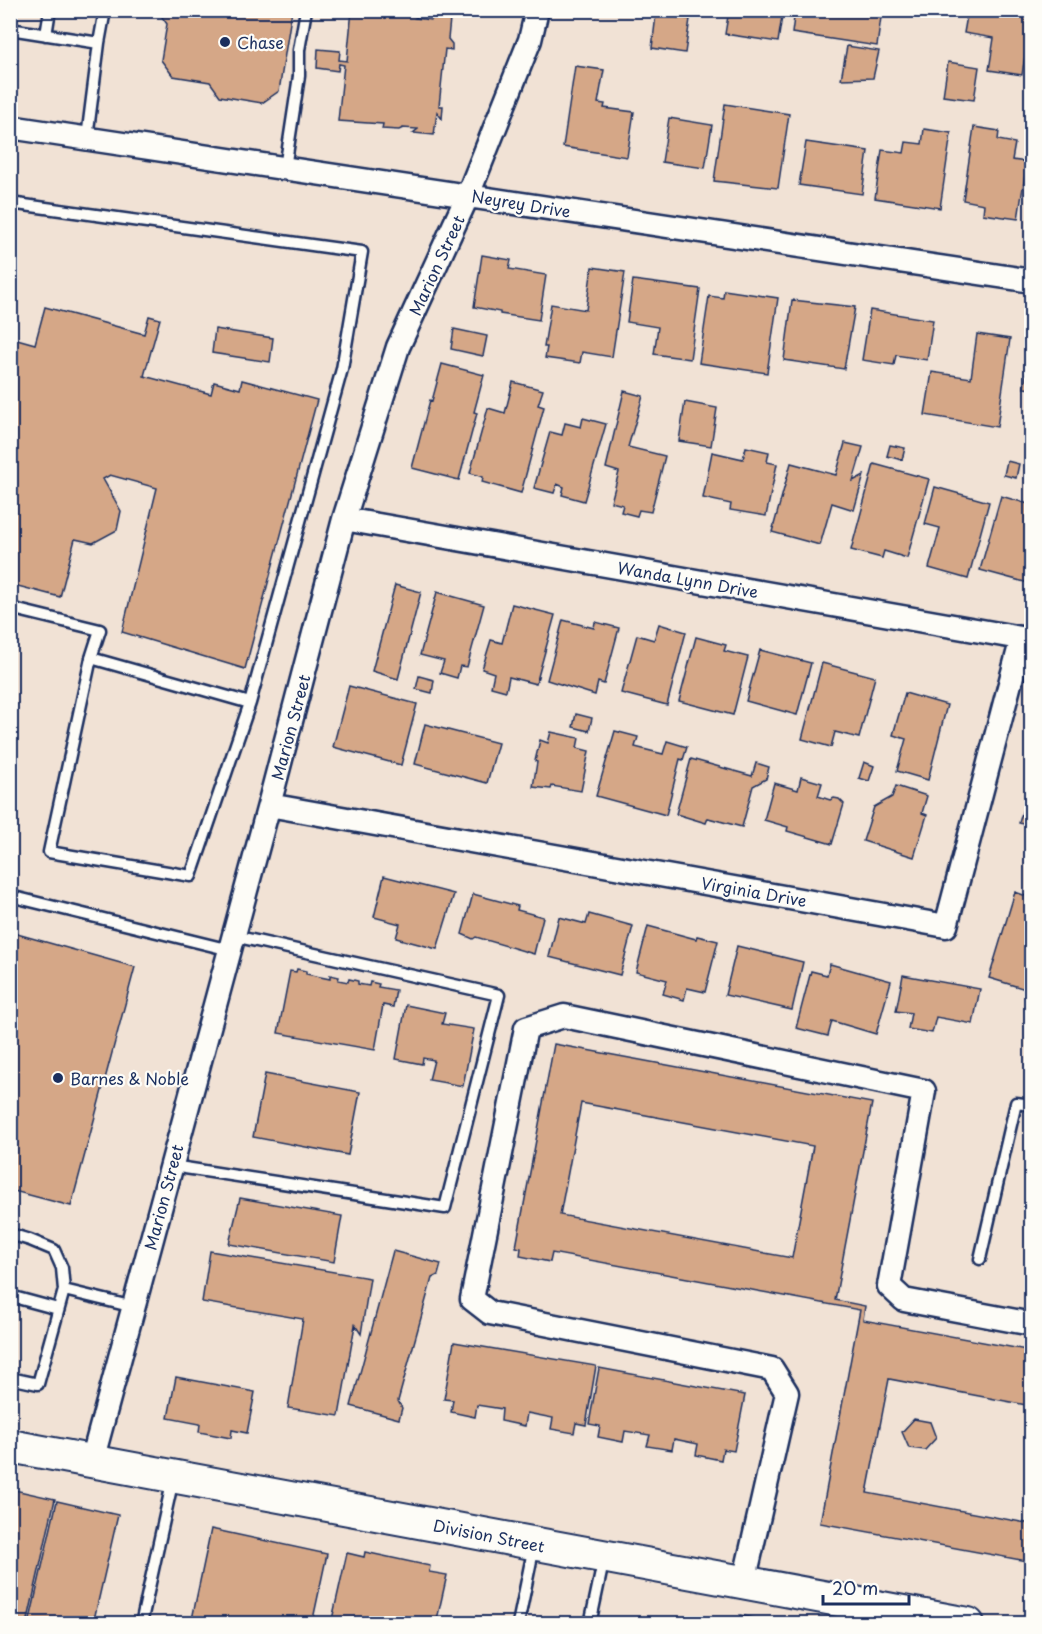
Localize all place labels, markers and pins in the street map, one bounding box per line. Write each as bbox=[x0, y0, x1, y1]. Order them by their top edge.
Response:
place label: Chase bbox=[237, 30, 284, 54]
marker: Chase bbox=[218, 35, 232, 49]
place label: Barnes & Noble bbox=[70, 1066, 189, 1090]
marker: Barnes & Noble bbox=[51, 1071, 65, 1085]

